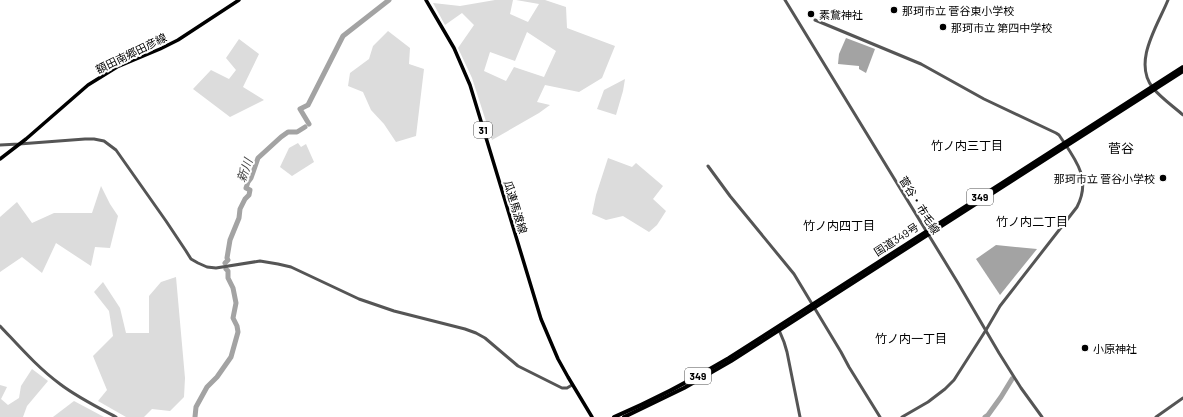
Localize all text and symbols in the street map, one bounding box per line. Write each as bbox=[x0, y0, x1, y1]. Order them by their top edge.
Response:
place label: 那珂市立 菅谷東小学校 bbox=[902, 4, 1014, 17]
marker: 那珂市立 菅谷東小学校 bbox=[889, 5, 899, 15]
place label: 素鵞神社 bbox=[819, 8, 863, 21]
marker: 素鵞神社 bbox=[806, 9, 816, 19]
place label: 那珂市立 第四中学校 bbox=[951, 21, 1052, 34]
marker: 那珂市立 第四中学校 bbox=[938, 22, 948, 32]
street label: 額田南郷田彦線 bbox=[94, 30, 168, 76]
road number: 31 bbox=[474, 122, 492, 138]
district label: 竹ノ内三丁目 bbox=[931, 138, 1003, 152]
district label: 菅谷 bbox=[1108, 140, 1134, 156]
water label: 新川 bbox=[233, 154, 255, 184]
place label: 那珂市立 菅谷小学校 bbox=[1054, 172, 1155, 185]
marker: 那珂市立 菅谷小学校 bbox=[1158, 173, 1168, 183]
street label: 菅谷・市毛線 bbox=[897, 174, 943, 236]
street label: 瓜連馬渡線 bbox=[502, 179, 530, 235]
road number: 349 bbox=[967, 189, 993, 205]
district label: 竹ノ内二丁目 bbox=[996, 214, 1068, 228]
district label: 竹ノ内四丁目 bbox=[803, 218, 875, 232]
street label: 国道349号 bbox=[871, 220, 921, 258]
district label: 竹ノ内一丁目 bbox=[875, 331, 947, 345]
place label: 小原神社 bbox=[1093, 342, 1137, 355]
marker: 小原神社 bbox=[1080, 343, 1090, 353]
road number: 349 bbox=[685, 368, 711, 384]

